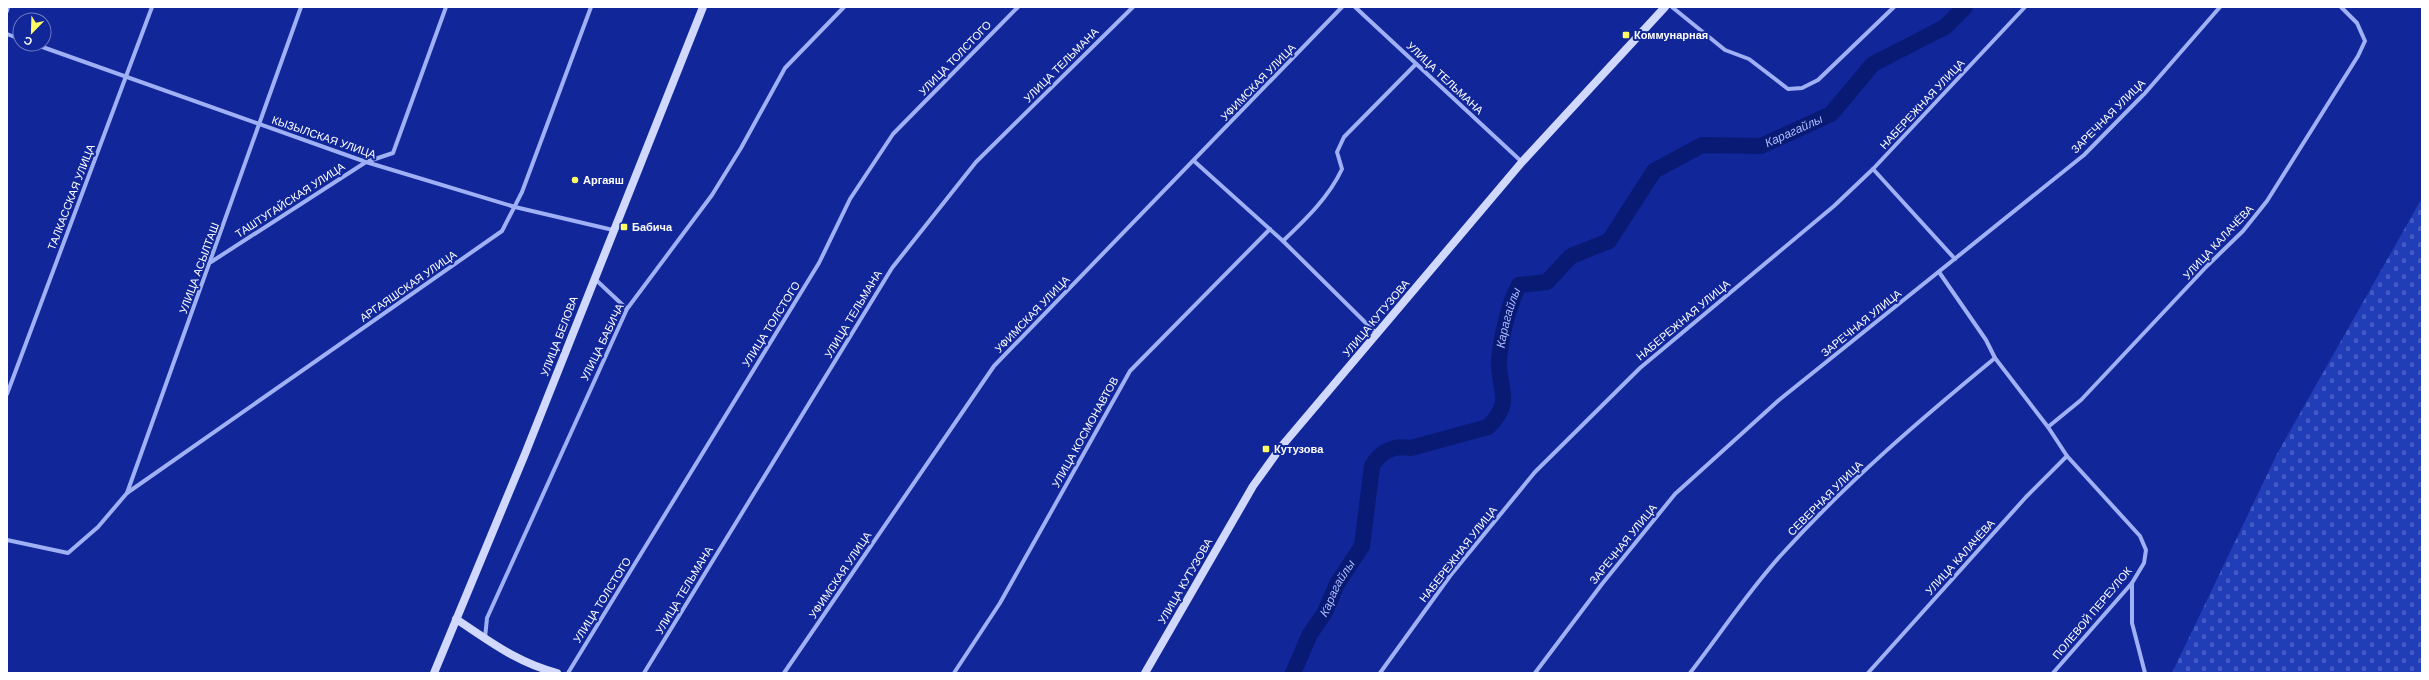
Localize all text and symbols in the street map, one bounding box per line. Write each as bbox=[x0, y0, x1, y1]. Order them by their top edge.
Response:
north arrow bbox=[12, 12, 52, 52]
street label: УЛИЦА ТОЛСТОГО bbox=[916, 17, 994, 98]
street label: УЛИЦА ТЕЛЬМАНА bbox=[1021, 24, 1102, 105]
place label: Коммунарная bbox=[1634, 28, 1708, 42]
marker: Коммунарная bbox=[1621, 30, 1631, 40]
text: С bbox=[22, 33, 34, 49]
street label: УЛИЦА ТЕЛЬМАНА bbox=[1404, 39, 1487, 118]
street label: УФИМСКАЯ УЛИЦА bbox=[1218, 40, 1299, 123]
street label: НАБЕРЕЖНАЯ УЛИЦА bbox=[1877, 56, 1968, 152]
street label: ЗАРЕЧНАЯ УЛИЦА bbox=[2068, 75, 2149, 156]
water label: Карагайлы bbox=[1762, 111, 1825, 151]
street label: КЫЗЫЛСКАЯ УЛИЦА bbox=[270, 113, 379, 162]
street label: ТАЛКАССКАЯ УЛИЦА bbox=[44, 141, 98, 252]
street label: ТАШТУГАЙСКАЯ УЛИЦА bbox=[233, 159, 348, 241]
place label: Аргаяш bbox=[583, 173, 624, 187]
marker: Аргаяш bbox=[570, 175, 580, 185]
street label: УЛИЦА КАЛАЧЁВА bbox=[2180, 201, 2257, 282]
place label: Бабича bbox=[632, 220, 673, 234]
street label: УЛИЦА АСЫЛТАШ bbox=[176, 221, 222, 315]
marker: Бабича bbox=[619, 222, 629, 232]
street label: АРГАЯШСКАЯ УЛИЦА bbox=[357, 247, 460, 325]
street label: УЛИЦА ТЕЛЬМАНА bbox=[821, 267, 885, 361]
street label: УФИМСКАЯ УЛИЦА bbox=[992, 272, 1073, 355]
street label: УЛИЦА КУТУЗОВА bbox=[1340, 276, 1413, 359]
street label: НАБЕРЕЖНАЯ УЛИЦА bbox=[1633, 276, 1733, 363]
street label: УЛИЦА ТОЛСТОГО bbox=[739, 278, 803, 369]
water label: Карагайлы bbox=[1493, 285, 1525, 349]
street label: ЗАРЕЧНАЯ УЛИЦА bbox=[1818, 286, 1905, 360]
street label: УЛИЦА БЕЛОВА bbox=[537, 293, 581, 378]
street label: УЛИЦА БАБИЧА bbox=[577, 300, 627, 383]
street label: УЛИЦА КОСМОНАВТОВ bbox=[1049, 374, 1121, 490]
place label: Кутузова bbox=[1274, 442, 1324, 456]
marker: Кутузова bbox=[1261, 444, 1271, 454]
street label: СЕВЕРНАЯ УЛИЦА bbox=[1784, 457, 1866, 539]
street label: ЗАРЕЧНАЯ УЛИЦА bbox=[1586, 500, 1660, 587]
street label: НАБЕРЕЖНАЯ УЛИЦА bbox=[1416, 503, 1500, 605]
street label: УЛИЦА КАЛАЧЁВА bbox=[1922, 516, 1998, 598]
street label: УФИМСКАЯ УЛИЦА bbox=[806, 528, 875, 621]
street label: УЛИЦА КУТУЗОВА bbox=[1155, 535, 1216, 626]
street label: УЛИЦА ТЕЛЬМАНА bbox=[652, 543, 716, 637]
street label: УЛИЦА ТОЛСТОГО bbox=[570, 554, 634, 645]
water label: Карагайлы bbox=[1316, 557, 1359, 620]
street label: ПОЛЕВОЙ ПЕРЕУЛОК bbox=[2049, 564, 2135, 662]

